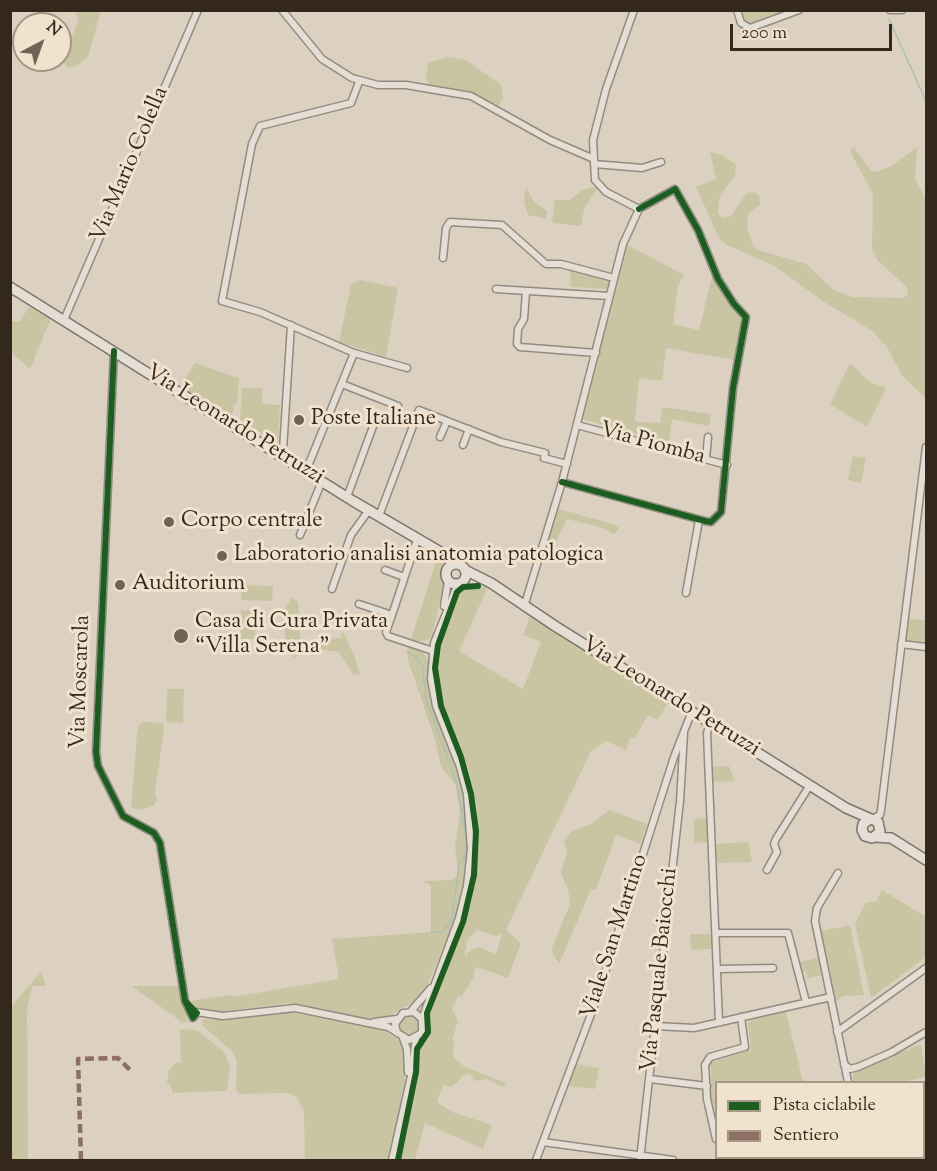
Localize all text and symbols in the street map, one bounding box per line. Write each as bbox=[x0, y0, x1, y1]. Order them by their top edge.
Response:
north arrow bbox=[12, 12, 72, 72]
scale bar bbox=[733, 12, 895, 50]
text: N bbox=[40, 17, 65, 42]
text: 200 m bbox=[741, 21, 787, 47]
street label: Via Mario Colella bbox=[86, 83, 176, 247]
street label: Via Leonardo Petruzzi bbox=[140, 360, 328, 492]
place label: Poste Italiane bbox=[311, 407, 436, 433]
marker: Poste Italiane bbox=[292, 413, 306, 427]
street label: Via Piomba bbox=[596, 418, 708, 472]
place label: Corpo centrale bbox=[181, 509, 322, 535]
marker: Corpo centrale bbox=[162, 515, 176, 529]
place label: Laboratorio analisi anatomia patologica bbox=[234, 543, 604, 569]
marker: Laboratorio analisi anatomia patologica bbox=[215, 549, 229, 563]
place label: Auditorium bbox=[132, 572, 245, 598]
marker: Auditorium bbox=[113, 578, 127, 592]
place label: Casa di Cura Privata “Villa Serena” bbox=[195, 610, 388, 662]
street label: Via Moscarola bbox=[66, 614, 98, 750]
marker: Casa di Cura Privata “Villa Serena” bbox=[172, 627, 190, 645]
street label: Via Leonardo Petruzzi bbox=[576, 632, 764, 764]
street label: Viale San Martino bbox=[577, 851, 655, 1023]
street label: Via Pasquale Baiocchi bbox=[637, 867, 685, 1073]
legend bbox=[715, 1081, 925, 1159]
text: Pista ciclabile bbox=[773, 1093, 876, 1119]
text: Sentiero bbox=[773, 1123, 839, 1149]

